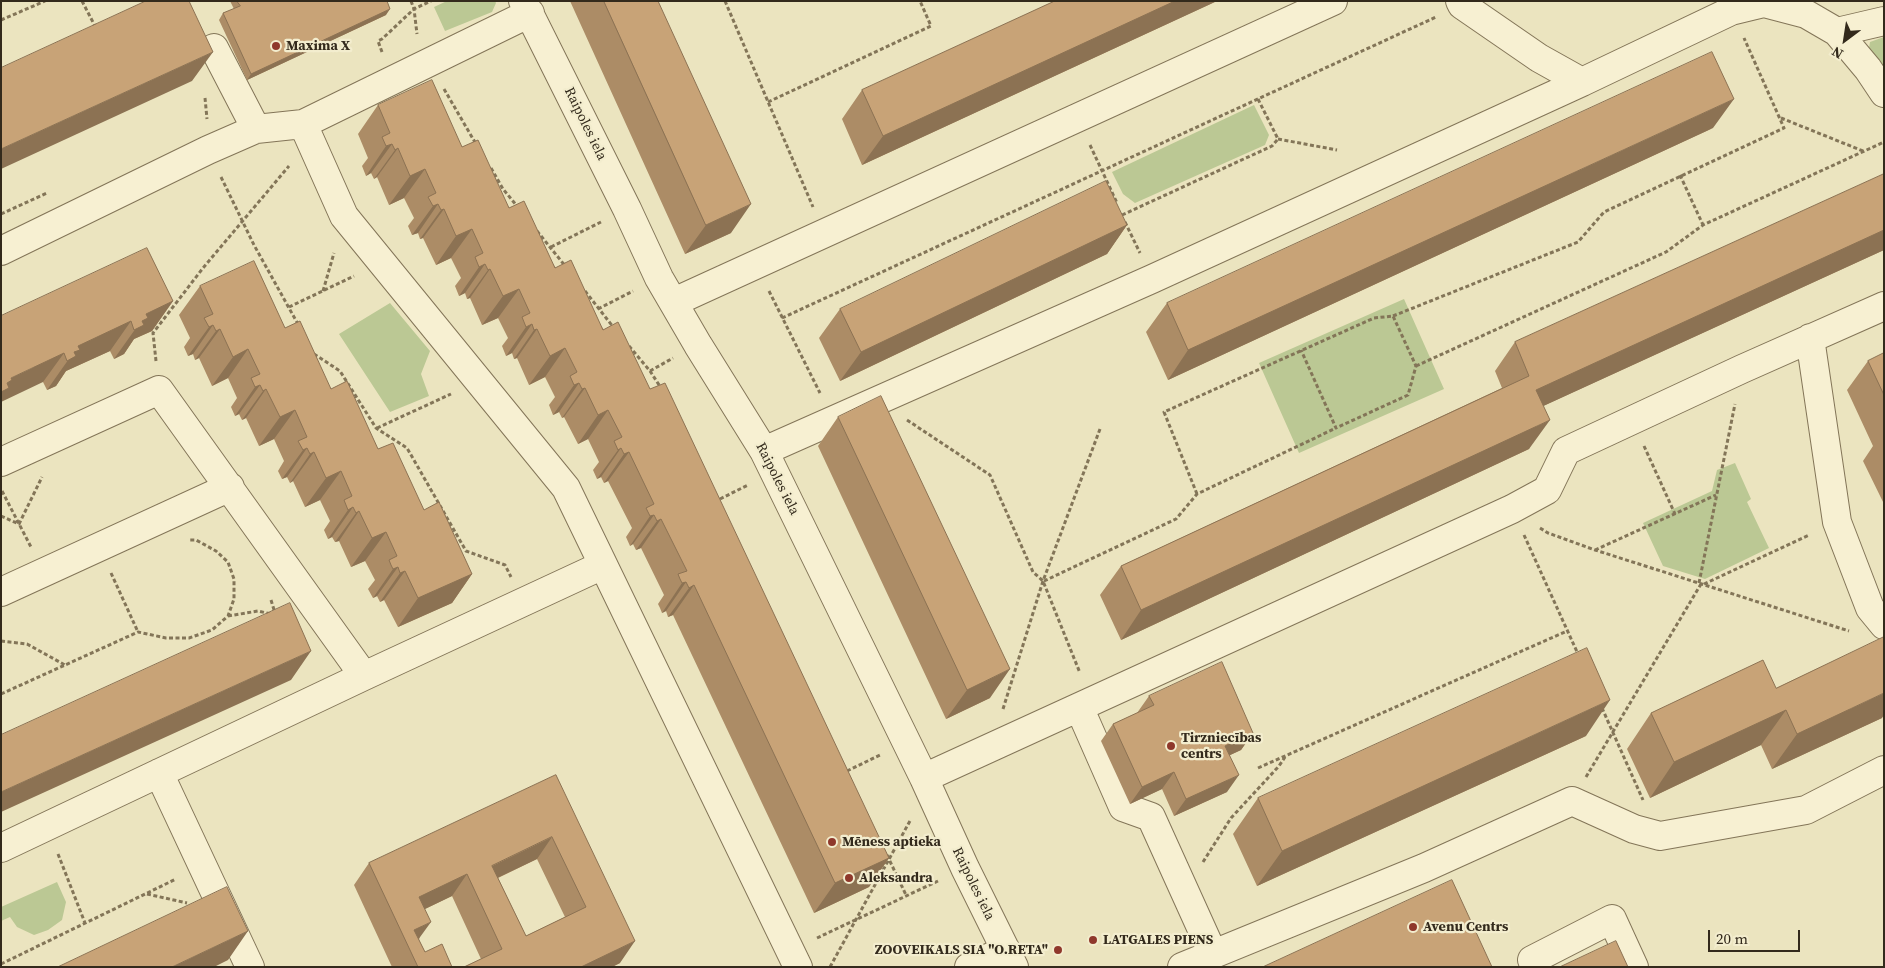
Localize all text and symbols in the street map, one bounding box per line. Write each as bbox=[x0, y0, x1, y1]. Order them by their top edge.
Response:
north arrow bbox=[1820, 15, 1870, 65]
place label: Maxima X bbox=[286, 38, 350, 54]
marker: Maxima X bbox=[270, 40, 282, 52]
text: N bbox=[1828, 42, 1847, 64]
street label: Raipoles iela bbox=[560, 85, 610, 163]
street label: Raipoles iela bbox=[752, 440, 802, 518]
place label: Tirzniecības centrs bbox=[1181, 730, 1261, 762]
marker: Tirzniecības centrs bbox=[1165, 740, 1177, 752]
place label: Mēness aptieka bbox=[842, 834, 941, 850]
marker: Mēness aptieka bbox=[826, 836, 838, 848]
street label: Raipoles iela bbox=[948, 845, 998, 923]
place label: Aleksandra bbox=[859, 870, 933, 886]
marker: Aleksandra bbox=[843, 872, 855, 884]
place label: Avenu Centrs bbox=[1423, 919, 1508, 935]
scale bar bbox=[1710, 920, 1802, 952]
marker: Avenu Centrs bbox=[1407, 921, 1419, 933]
text: 20 m bbox=[1716, 928, 1748, 949]
place label: LATGALES PIENS bbox=[1103, 932, 1213, 948]
marker: LATGALES PIENS bbox=[1087, 934, 1099, 946]
place label: ZOOVEIKALS SIA "O.RETA" bbox=[875, 942, 1048, 958]
marker: ZOOVEIKALS SIA "O.RETA" bbox=[1052, 944, 1064, 956]

